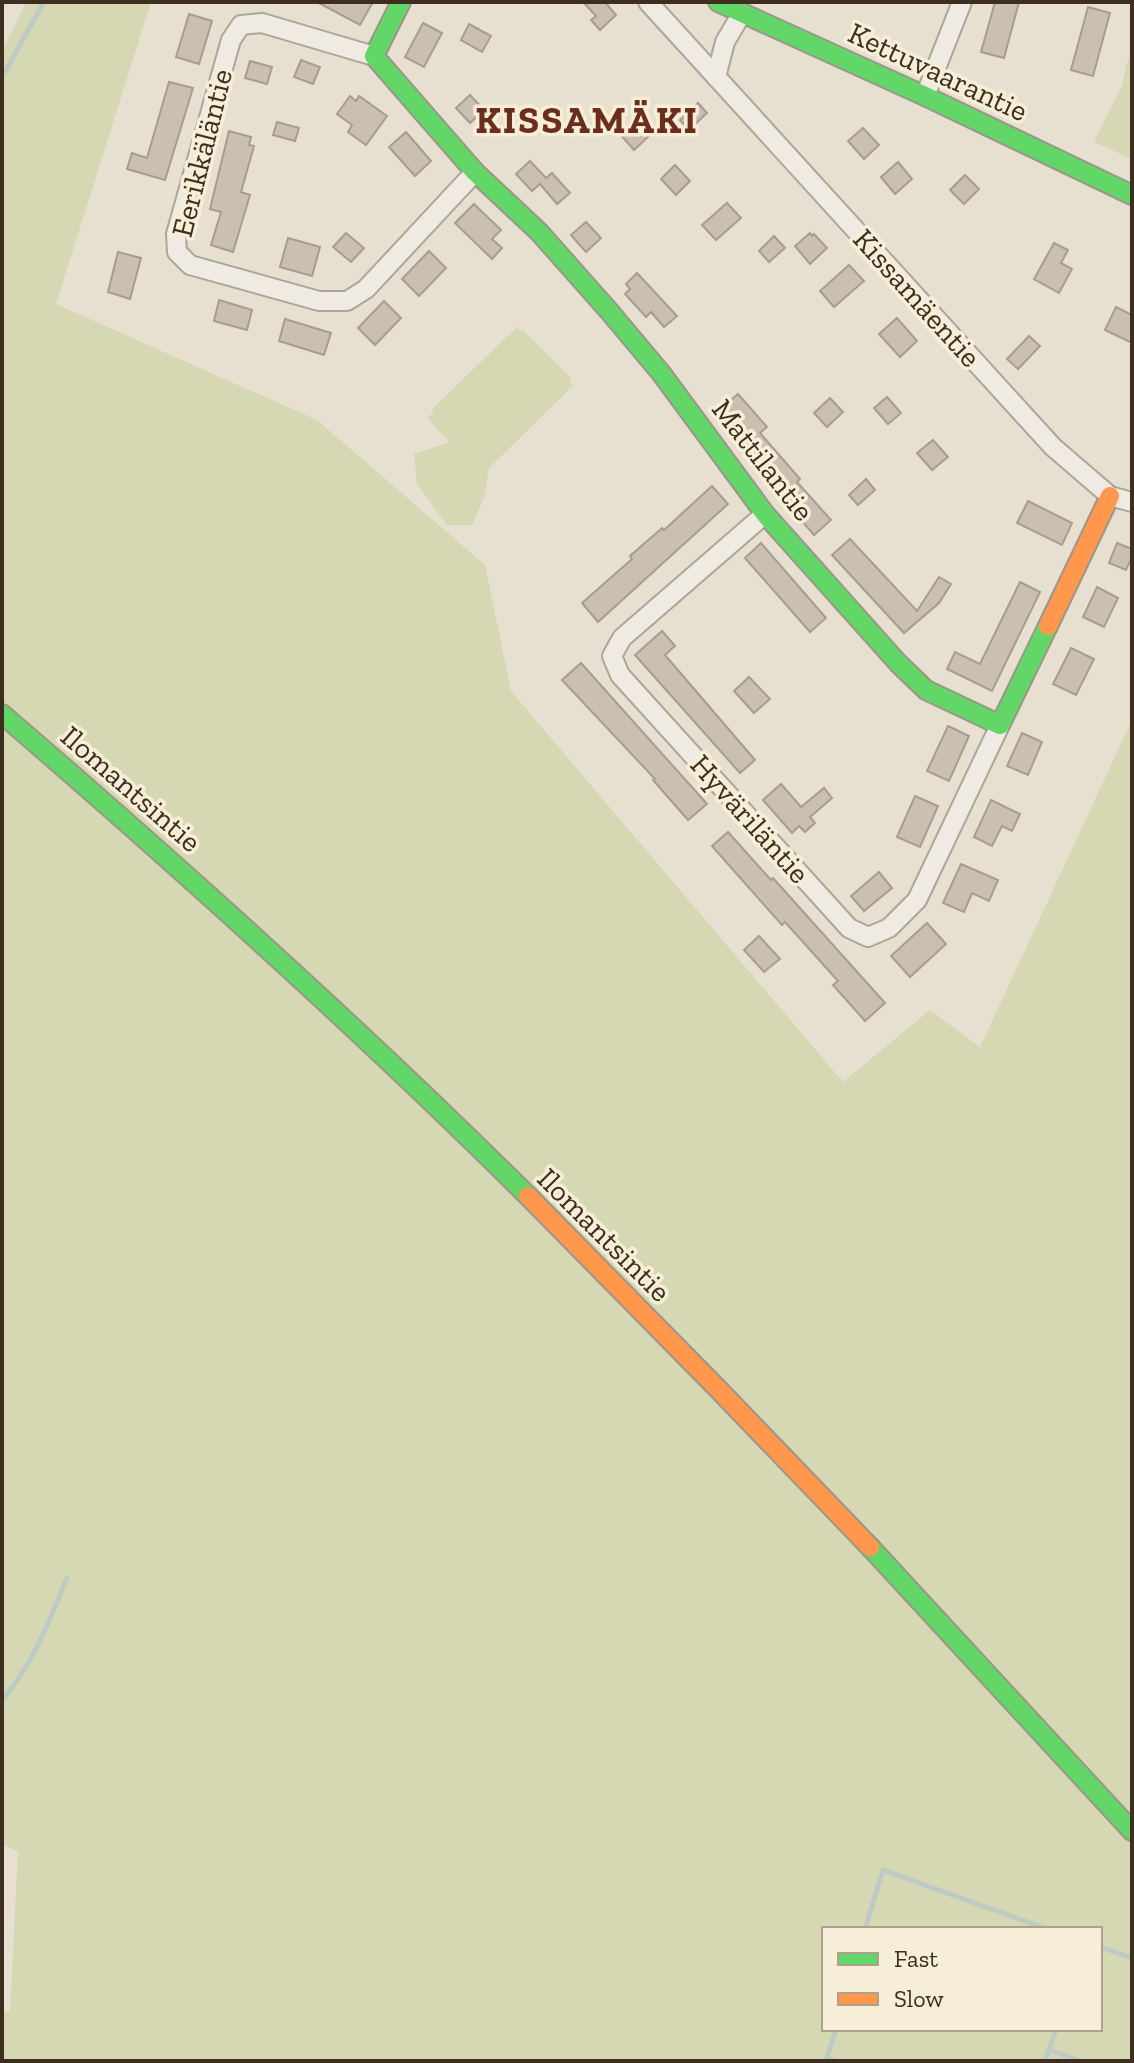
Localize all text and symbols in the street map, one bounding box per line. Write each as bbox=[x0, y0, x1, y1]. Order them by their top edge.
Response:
street label: Kettuvaarantie bbox=[843, 15, 1033, 129]
street label: Eerikkäläntie bbox=[164, 65, 240, 241]
district label: KISSAMÄKI bbox=[475, 97, 699, 143]
street label: Kissamäentie bbox=[845, 221, 989, 375]
street label: Mattilantie bbox=[704, 392, 822, 528]
street label: Ilomantsintie bbox=[53, 718, 209, 860]
street label: Hyväriläntie bbox=[683, 747, 817, 891]
street label: Ilomantsintie bbox=[530, 1161, 678, 1309]
legend bbox=[822, 1927, 1102, 2031]
text: Fast bbox=[894, 1944, 938, 1973]
text: Slow bbox=[894, 1984, 944, 2013]

